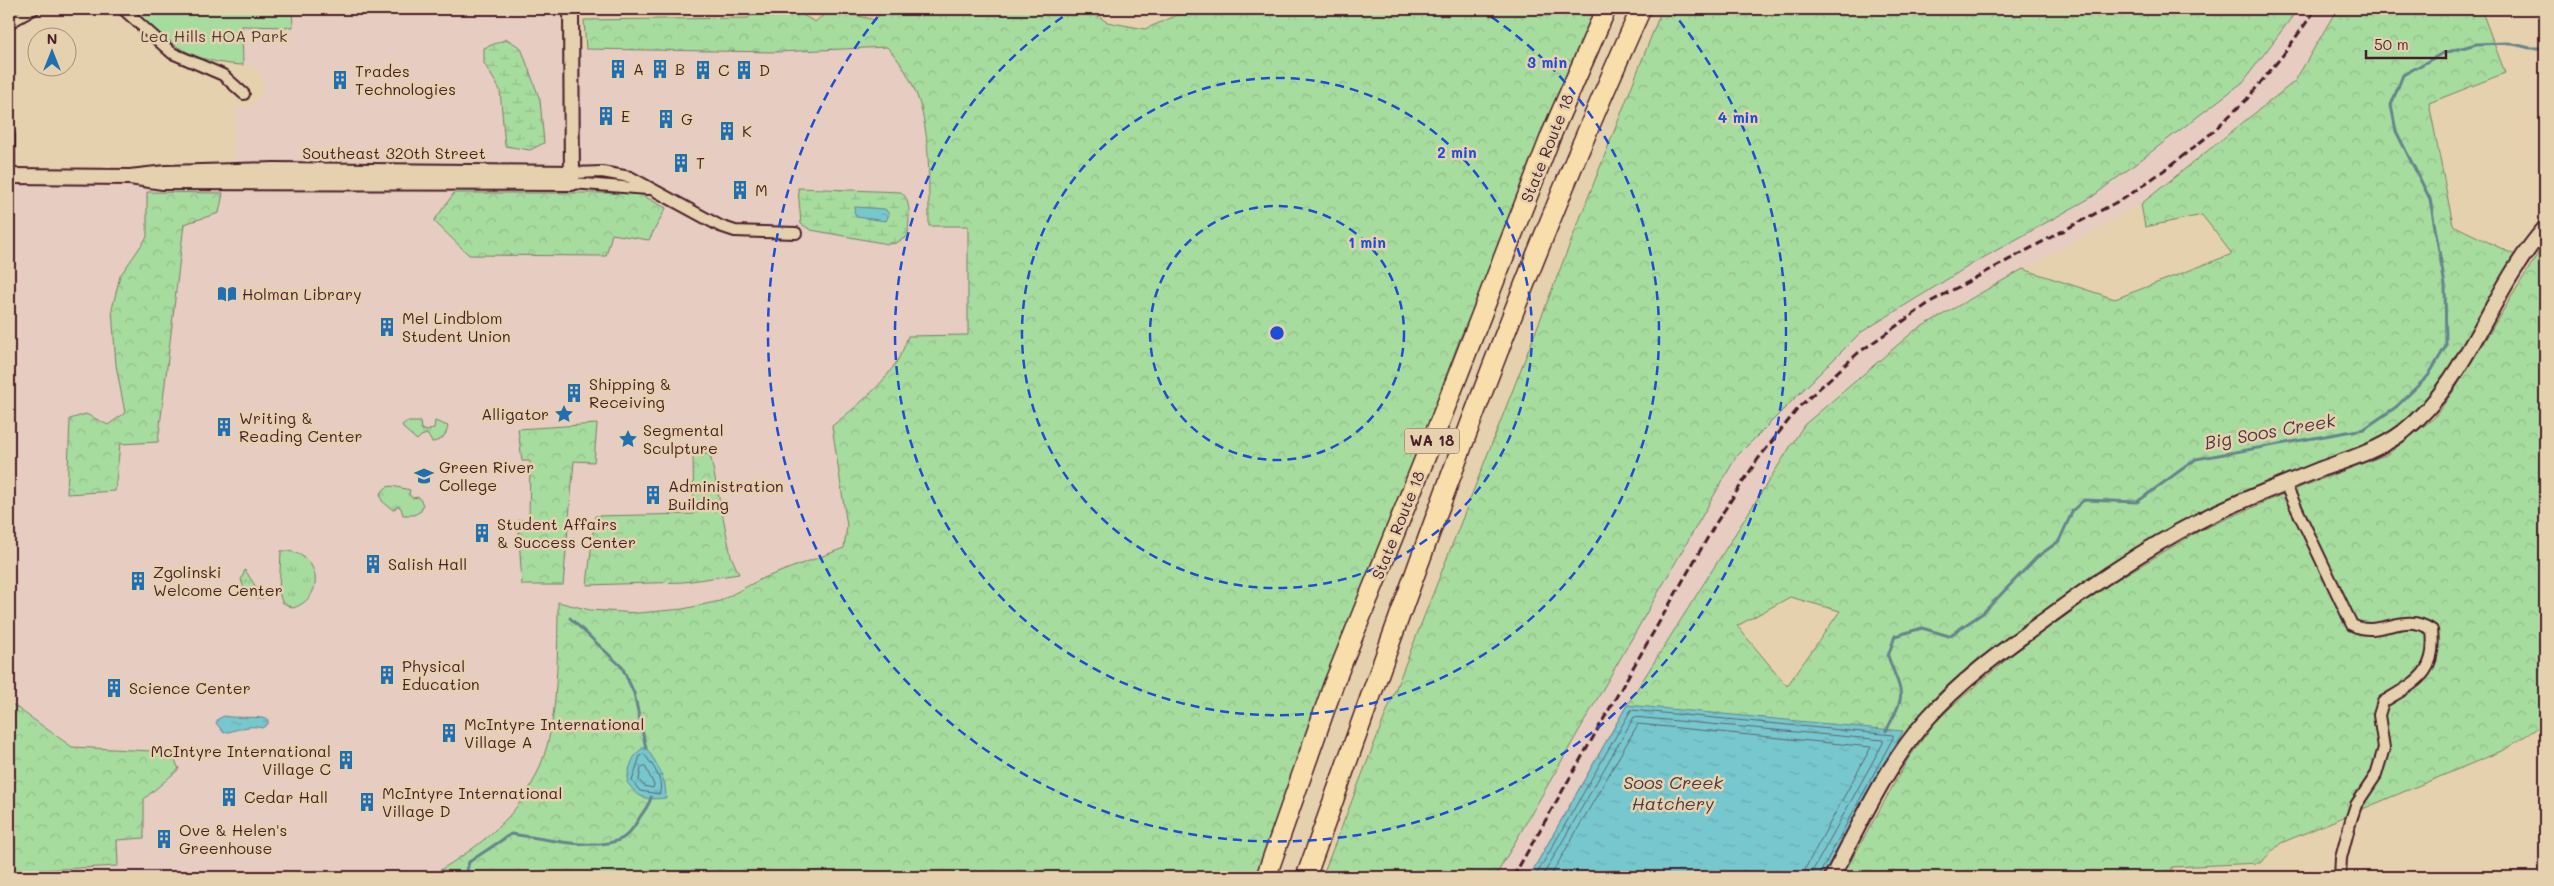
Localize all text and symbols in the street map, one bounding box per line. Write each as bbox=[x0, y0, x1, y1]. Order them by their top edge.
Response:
park label: Lea Hills HOA Park bbox=[140, 25, 288, 46]
north arrow bbox=[28, 28, 78, 78]
scale bar bbox=[2366, 28, 2446, 60]
text: N bbox=[47, 29, 57, 48]
text: 50 m bbox=[2374, 34, 2409, 54]
text: 3 min bbox=[1527, 52, 1567, 72]
building icon: A bbox=[607, 58, 629, 80]
place label: A bbox=[633, 58, 644, 79]
building icon: B bbox=[649, 58, 671, 80]
place label: B bbox=[675, 58, 685, 79]
building icon: C bbox=[692, 59, 714, 81]
place label: C bbox=[718, 59, 729, 80]
building icon: D bbox=[733, 59, 755, 81]
place label: D bbox=[759, 59, 770, 80]
place label: Trades Technologies bbox=[355, 60, 456, 99]
building icon: Trades Technologies bbox=[329, 69, 351, 91]
street label: State Route 18 bbox=[1515, 90, 1578, 205]
building icon: E bbox=[595, 105, 617, 127]
place label: E bbox=[621, 105, 630, 126]
text: 4 min bbox=[1718, 107, 1758, 127]
building icon: G bbox=[655, 108, 677, 130]
place label: G bbox=[681, 108, 693, 129]
building icon: K bbox=[716, 120, 738, 142]
place label: K bbox=[742, 120, 752, 141]
street label: Southeast 320th Street bbox=[302, 142, 486, 163]
text: 2 min bbox=[1437, 142, 1477, 162]
building icon: T bbox=[670, 152, 692, 174]
place label: T bbox=[696, 152, 705, 173]
building icon: M bbox=[729, 179, 751, 201]
place label: M bbox=[755, 179, 768, 200]
text: 1 min bbox=[1348, 232, 1386, 252]
library icon: Holman Library bbox=[216, 283, 238, 305]
place label: Holman Library bbox=[242, 283, 362, 304]
place label: Mel Lindblom Student Union bbox=[402, 307, 511, 346]
building icon: Mel Lindblom Student Union bbox=[376, 316, 398, 338]
centre of rings bbox=[1268, 324, 1286, 342]
place label: Shipping & Receiving bbox=[589, 373, 671, 412]
building icon: Shipping & Receiving bbox=[563, 382, 585, 404]
place label: Alligator bbox=[481, 403, 549, 424]
place icon: Alligator bbox=[553, 403, 575, 425]
place label: Writing & Reading Center bbox=[239, 407, 363, 446]
water label: Big Soos Creek bbox=[2202, 408, 2338, 454]
building icon: Writing & Reading Center bbox=[213, 416, 235, 438]
place label: Segmental Sculpture bbox=[643, 419, 724, 458]
place icon: Segmental Sculpture bbox=[617, 428, 639, 450]
road number: WA 18 bbox=[1404, 428, 1460, 454]
place label: Green River College bbox=[439, 456, 534, 495]
school or university icon: Green River College bbox=[413, 465, 435, 487]
street label: State Route 18 bbox=[1366, 467, 1429, 582]
place label: Administration Building bbox=[668, 475, 784, 514]
building icon: Administration Building bbox=[642, 484, 664, 506]
place label: Student Affairs & Success Center bbox=[497, 513, 636, 552]
building icon: Student Affairs & Success Center bbox=[471, 522, 493, 544]
building icon: Salish Hall bbox=[362, 553, 384, 575]
place label: Salish Hall bbox=[388, 553, 467, 574]
place label: Zgolinski Welcome Center bbox=[153, 561, 283, 600]
building icon: Zgolinski Welcome Center bbox=[127, 570, 149, 592]
place label: Physical Education bbox=[402, 655, 480, 694]
building icon: Physical Education bbox=[376, 664, 398, 686]
building icon: Science Center bbox=[103, 677, 125, 699]
place label: Science Center bbox=[129, 677, 251, 698]
place label: McIntyre International Village A bbox=[464, 713, 644, 752]
building icon: McIntyre International Village A bbox=[438, 722, 460, 744]
place label: McIntyre International Village C bbox=[151, 740, 331, 779]
building icon: McIntyre International Village C bbox=[335, 749, 357, 771]
water label: Soos Creek Hatchery bbox=[1623, 770, 1723, 815]
place label: McIntyre International Village D bbox=[382, 782, 562, 821]
building icon: Cedar Hall bbox=[218, 786, 240, 808]
place label: Cedar Hall bbox=[244, 786, 328, 807]
building icon: McIntyre International Village D bbox=[356, 791, 378, 813]
place label: Ove & Helen's Greenhouse bbox=[179, 819, 287, 858]
building icon: Ove & Helen's Greenhouse bbox=[153, 828, 175, 850]

